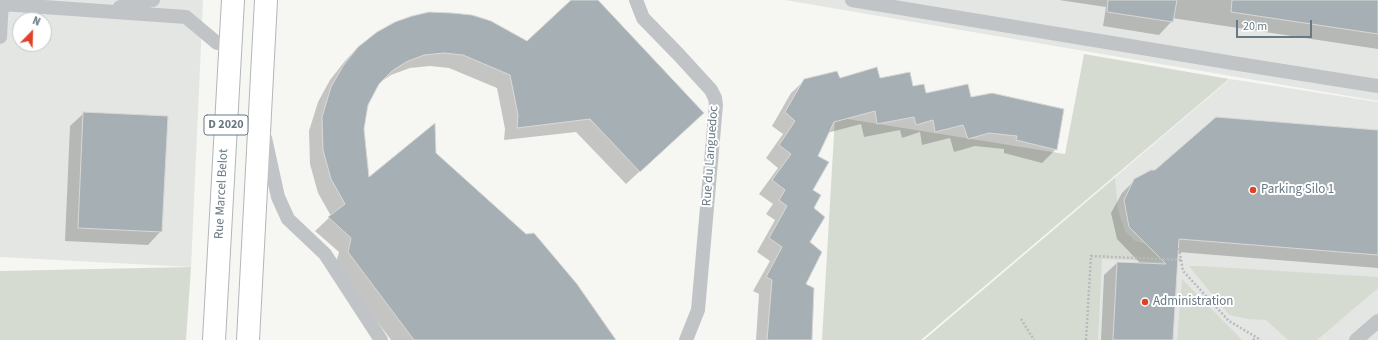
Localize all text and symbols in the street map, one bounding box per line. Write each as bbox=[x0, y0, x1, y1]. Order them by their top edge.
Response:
north arrow bbox=[12, 12, 52, 52]
scale bar bbox=[1238, 12, 1314, 38]
text: N bbox=[30, 13, 43, 30]
text: 20 m bbox=[1243, 18, 1267, 35]
street label: Rue du Languedoc bbox=[700, 105, 722, 207]
road number: D 2020 bbox=[204, 115, 248, 135]
street label: Rue Marcel Belot bbox=[212, 148, 232, 240]
place label: Parking Silo 1 bbox=[1261, 182, 1334, 198]
marker: Parking Silo 1 bbox=[1248, 185, 1258, 195]
place label: Administration bbox=[1153, 294, 1233, 310]
marker: Administration bbox=[1140, 297, 1150, 307]

